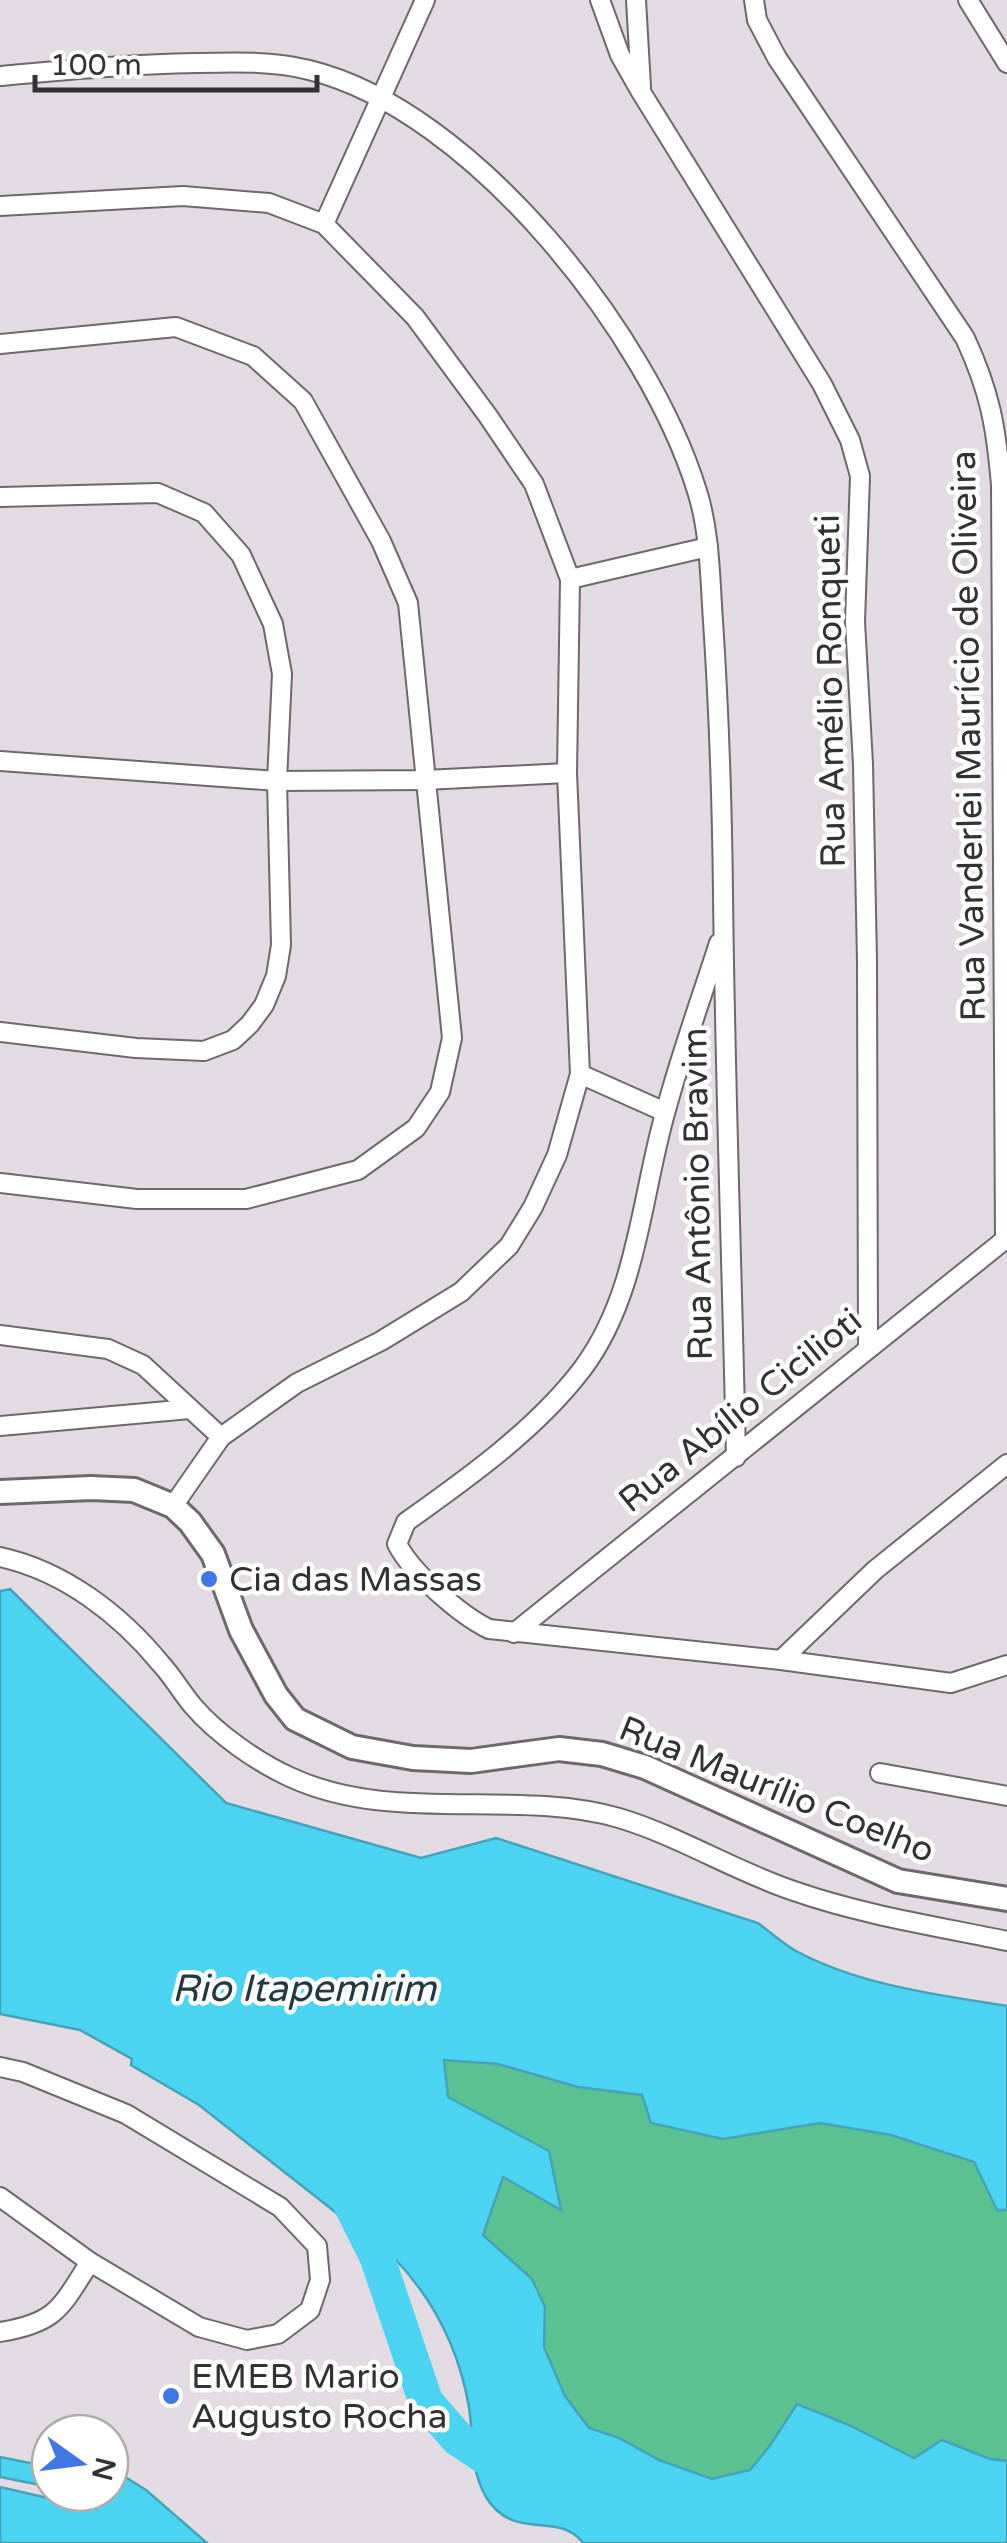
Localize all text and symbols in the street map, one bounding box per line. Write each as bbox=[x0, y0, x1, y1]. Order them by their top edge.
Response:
scale bar bbox=[35, 30, 318, 92]
text: 100 m bbox=[50, 47, 142, 84]
street label: Rua Vanderlei Maurício de Oliveira bbox=[943, 450, 995, 1022]
street label: Rua Amélio Ronqueti bbox=[807, 514, 855, 868]
street label: Rua Antônio Bravim bbox=[674, 1027, 722, 1361]
street label: Rua Abílio Cicilioti bbox=[611, 1300, 871, 1522]
place label: Cia das Massas bbox=[229, 1559, 482, 1601]
marker: Cia das Massas bbox=[198, 1568, 220, 1590]
street label: Rua Maurílio Coelho bbox=[613, 1708, 940, 1872]
water label: Rio Itapemirim bbox=[172, 1966, 437, 2012]
place label: EMEB Mario Augusto Rocha bbox=[191, 2356, 447, 2438]
marker: EMEB Mario Augusto Rocha bbox=[160, 2385, 182, 2407]
north arrow bbox=[30, 2413, 130, 2513]
text: N bbox=[84, 2454, 123, 2484]

